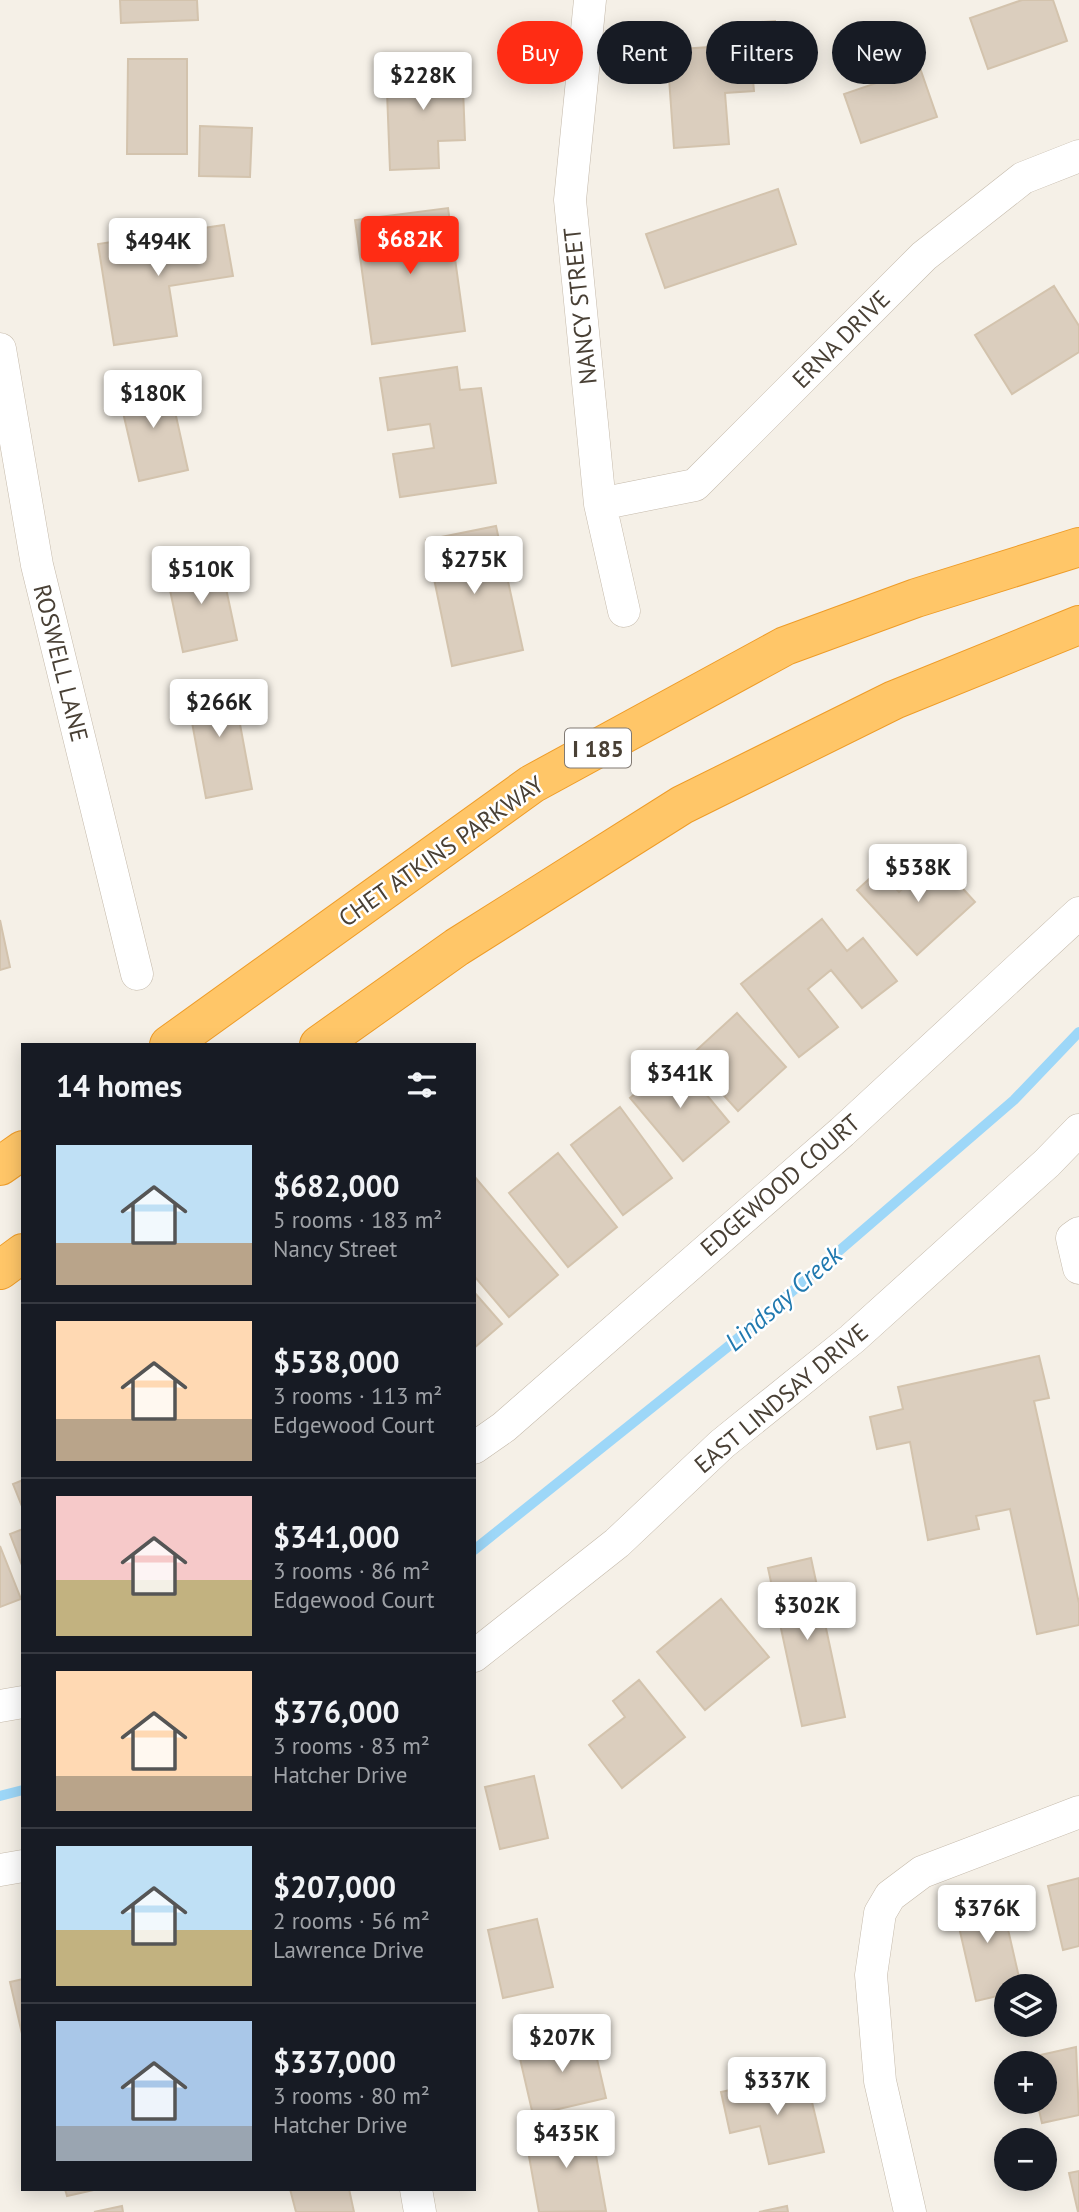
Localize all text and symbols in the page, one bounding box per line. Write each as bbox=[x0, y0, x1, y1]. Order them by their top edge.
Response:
chip: Buy bbox=[497, 21, 583, 84]
chip: Rent bbox=[597, 21, 692, 84]
chip: Filters bbox=[706, 21, 818, 84]
chip: New bbox=[832, 21, 926, 84]
pin: $228K bbox=[374, 52, 472, 112]
text: $228K bbox=[390, 60, 456, 89]
pin: $682K bbox=[361, 216, 459, 276]
pin: $494K bbox=[109, 218, 207, 278]
text: $682K bbox=[377, 224, 443, 253]
text: $494K bbox=[125, 226, 191, 255]
street label: NANCY STREET bbox=[556, 226, 604, 386]
street label: ERNA DRIVE bbox=[785, 283, 897, 395]
pin: $180K bbox=[104, 370, 202, 430]
text: $180K bbox=[120, 378, 186, 407]
pin: $275K bbox=[425, 536, 523, 596]
text: $275K bbox=[441, 544, 507, 573]
pin: $510K bbox=[152, 546, 250, 606]
text: $510K bbox=[168, 554, 234, 583]
street label: ROSWELL LANE bbox=[26, 581, 96, 745]
pin: $266K bbox=[170, 680, 268, 739]
text: $266K bbox=[186, 687, 252, 716]
road number: I 185 bbox=[565, 728, 631, 768]
street label: CHET ATKINS PARKWAY bbox=[332, 768, 550, 933]
pin: $538K bbox=[869, 844, 967, 904]
text: $538K bbox=[885, 852, 951, 881]
pin: $341K bbox=[631, 1050, 729, 1110]
text: $341K bbox=[647, 1058, 713, 1087]
text: 14 homes bbox=[56, 1066, 182, 1105]
icon: filters bbox=[403, 1066, 441, 1104]
street label: EDGEWOOD COURT bbox=[694, 1107, 866, 1263]
text: $682,000 bbox=[273, 1166, 400, 1205]
icon: home bbox=[112, 1173, 196, 1257]
text: 5 rooms · 183 m² bbox=[273, 1205, 442, 1234]
text: Nancy Street bbox=[273, 1234, 397, 1263]
water label: Lindsay Creek bbox=[718, 1237, 849, 1358]
street label: EAST LINDSAY DRIVE bbox=[688, 1316, 874, 1480]
text: $538,000 bbox=[273, 1342, 400, 1381]
icon: home bbox=[112, 1349, 196, 1433]
text: 3 rooms · 113 m² bbox=[273, 1381, 442, 1410]
text: Edgewood Court bbox=[273, 1410, 435, 1439]
text: $341,000 bbox=[273, 1517, 400, 1556]
icon: home bbox=[112, 1524, 196, 1608]
text: 3 rooms · 86 m² bbox=[273, 1556, 430, 1585]
pin: $302K bbox=[758, 1582, 856, 1642]
text: Edgewood Court bbox=[273, 1585, 435, 1614]
text: $302K bbox=[774, 1590, 840, 1619]
text: $376,000 bbox=[273, 1692, 400, 1731]
icon: home bbox=[112, 1699, 196, 1783]
text: 3 rooms · 83 m² bbox=[273, 1731, 430, 1760]
text: Hatcher Drive bbox=[273, 1760, 408, 1789]
text: $207,000 bbox=[273, 1867, 396, 1906]
icon: home bbox=[112, 1874, 196, 1958]
pin: $376K bbox=[938, 1885, 1036, 1945]
text: $376K bbox=[954, 1893, 1020, 1922]
text: 2 rooms · 56 m² bbox=[273, 1906, 430, 1935]
text: Lawrence Drive bbox=[273, 1935, 424, 1964]
map controls bbox=[994, 1974, 1057, 2191]
button: layers bbox=[994, 1974, 1057, 2037]
pin: $207K bbox=[513, 2014, 611, 2074]
text: $207K bbox=[529, 2022, 595, 2051]
text: $337,000 bbox=[273, 2042, 396, 2081]
icon: home bbox=[112, 2049, 196, 2133]
button: + bbox=[994, 2051, 1057, 2114]
pin: $337K bbox=[728, 2058, 826, 2117]
text: $337K bbox=[744, 2065, 810, 2094]
text: 3 rooms · 80 m² bbox=[273, 2081, 430, 2110]
text: Hatcher Drive bbox=[273, 2110, 408, 2139]
pin: $435K bbox=[517, 2110, 615, 2170]
text: $435K bbox=[533, 2118, 599, 2147]
button: − bbox=[994, 2128, 1057, 2191]

